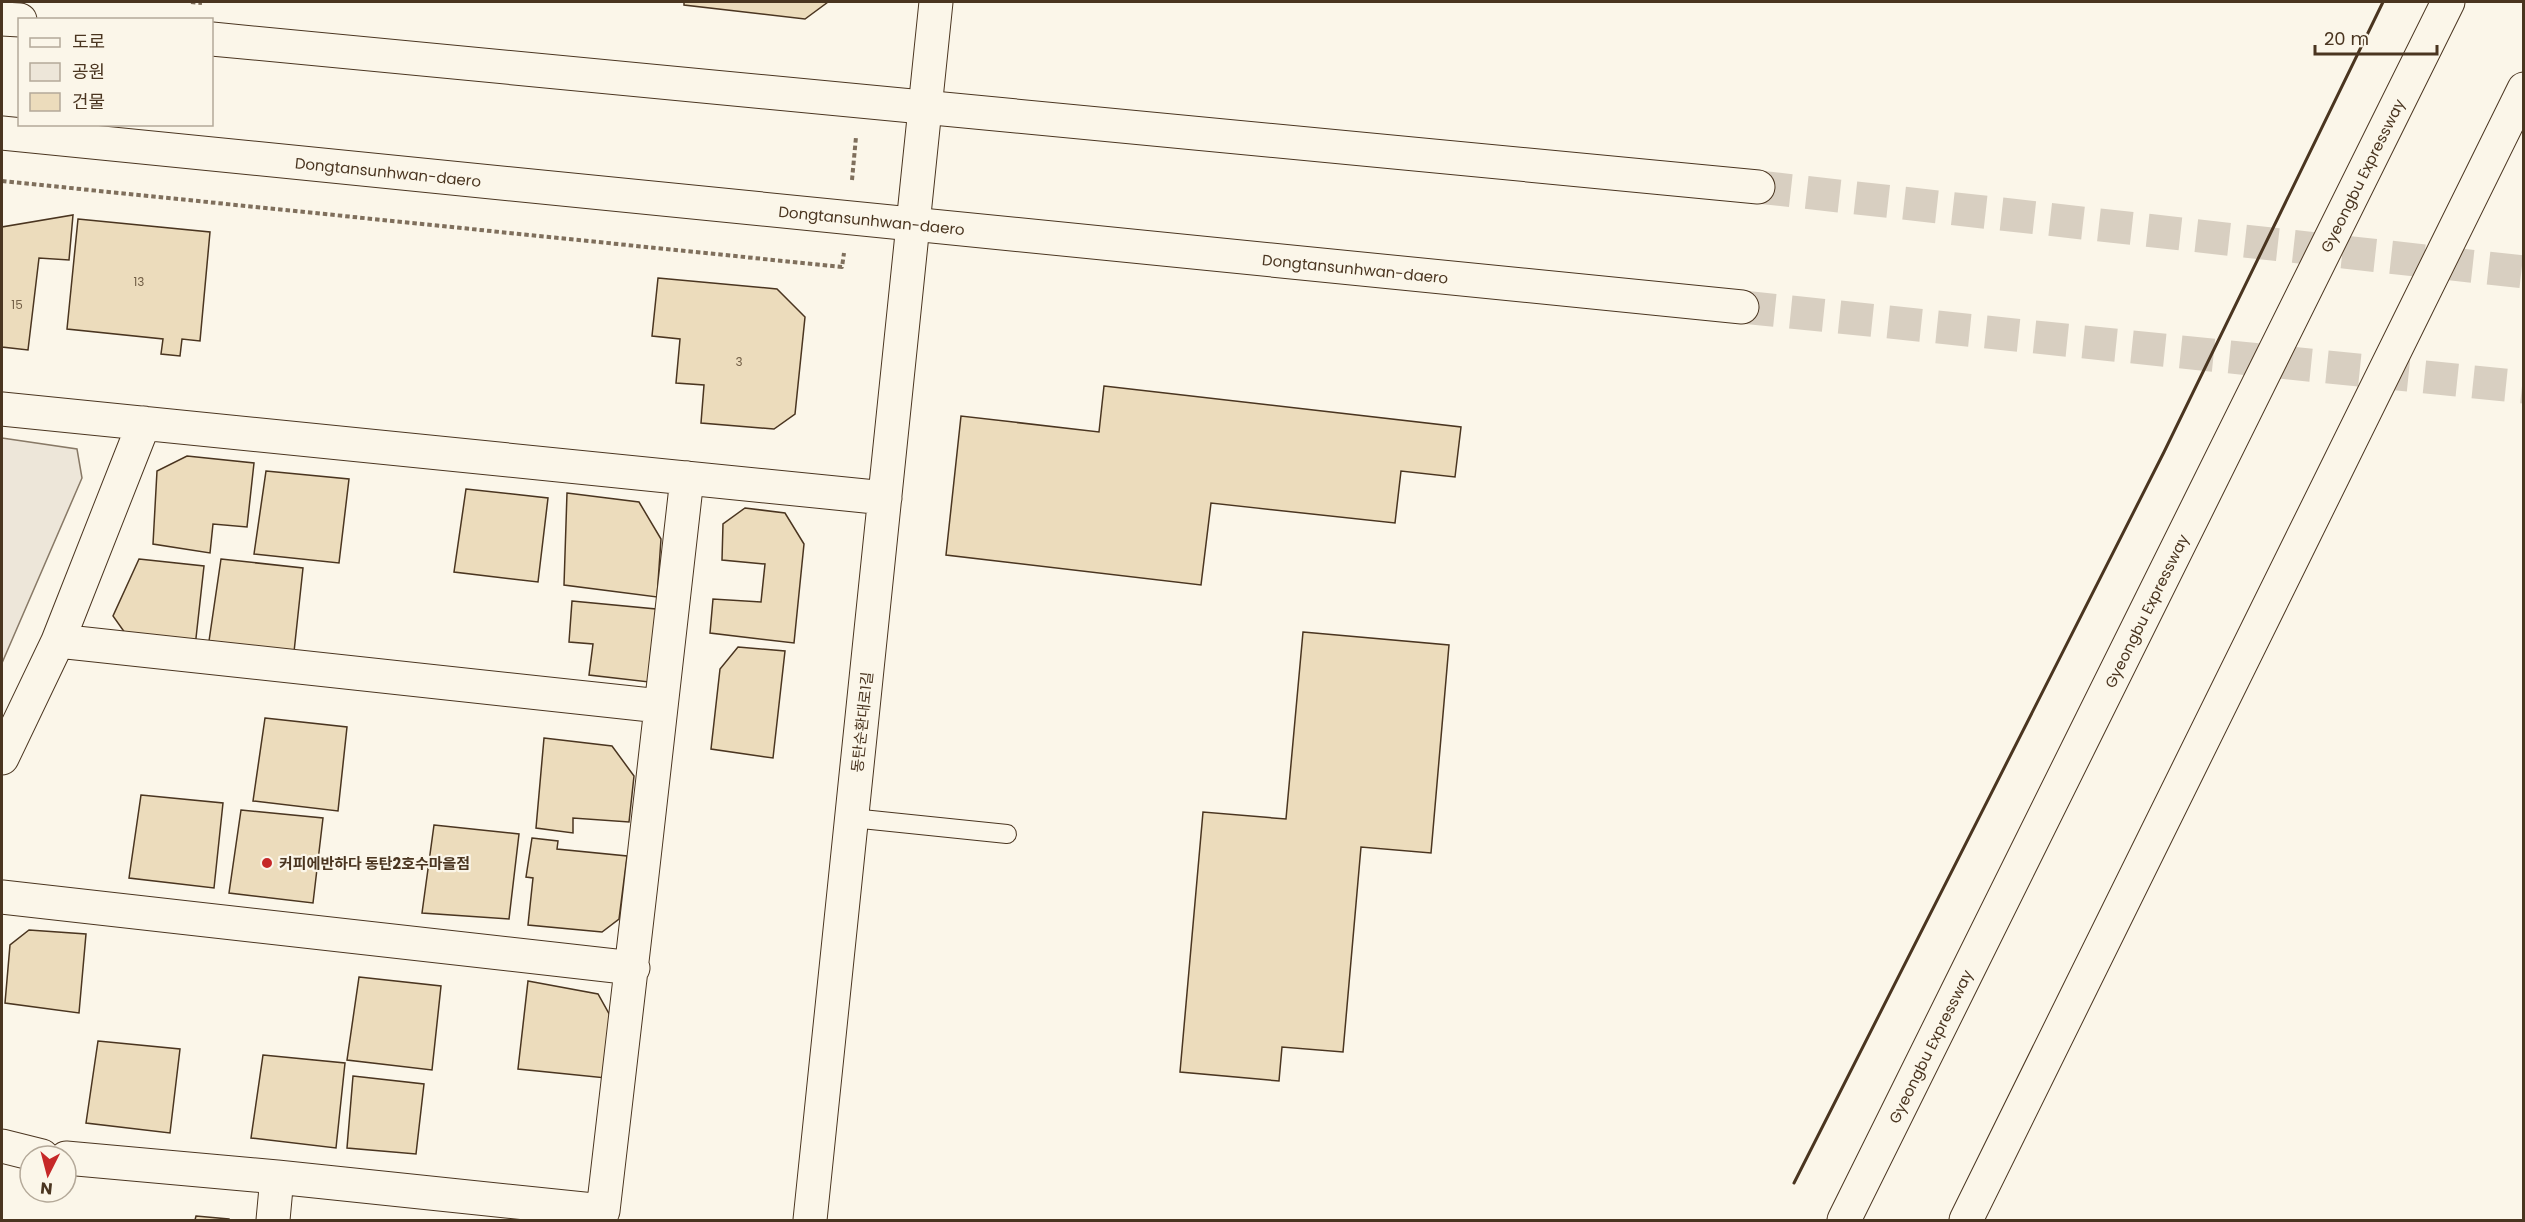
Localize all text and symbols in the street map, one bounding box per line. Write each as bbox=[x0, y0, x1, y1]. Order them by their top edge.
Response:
legend bbox=[18, 18, 213, 126]
scale bar bbox=[2315, 18, 2436, 56]
text: 20 m bbox=[2324, 26, 2369, 51]
text: 도로 bbox=[72, 29, 105, 54]
text: 공원 bbox=[72, 59, 105, 84]
text: 건물 bbox=[72, 89, 105, 114]
street label: Gyeongbu Expressway bbox=[2315, 94, 2409, 256]
street label: Dongtansunhwan-daero bbox=[294, 152, 482, 191]
street label: Dongtansunhwan-daero bbox=[778, 200, 966, 240]
street label: Dongtansunhwan-daero bbox=[1261, 249, 1449, 288]
house number: 13 bbox=[134, 273, 144, 290]
house number: 15 bbox=[11, 296, 23, 313]
house number: 3 bbox=[735, 353, 743, 370]
street label: Gyeongbu Expressway bbox=[2099, 530, 2193, 691]
street label: 동탄순환대로1길 bbox=[846, 670, 878, 774]
place label: 커피에반하다 동탄2호수마을점 bbox=[279, 853, 470, 874]
marker: 커피에반하다 동탄2호수마을점 bbox=[260, 856, 274, 870]
street label: Gyeongbu Expressway bbox=[1883, 965, 1977, 1127]
north arrow bbox=[18, 1144, 78, 1204]
text: N bbox=[39, 1176, 54, 1200]

